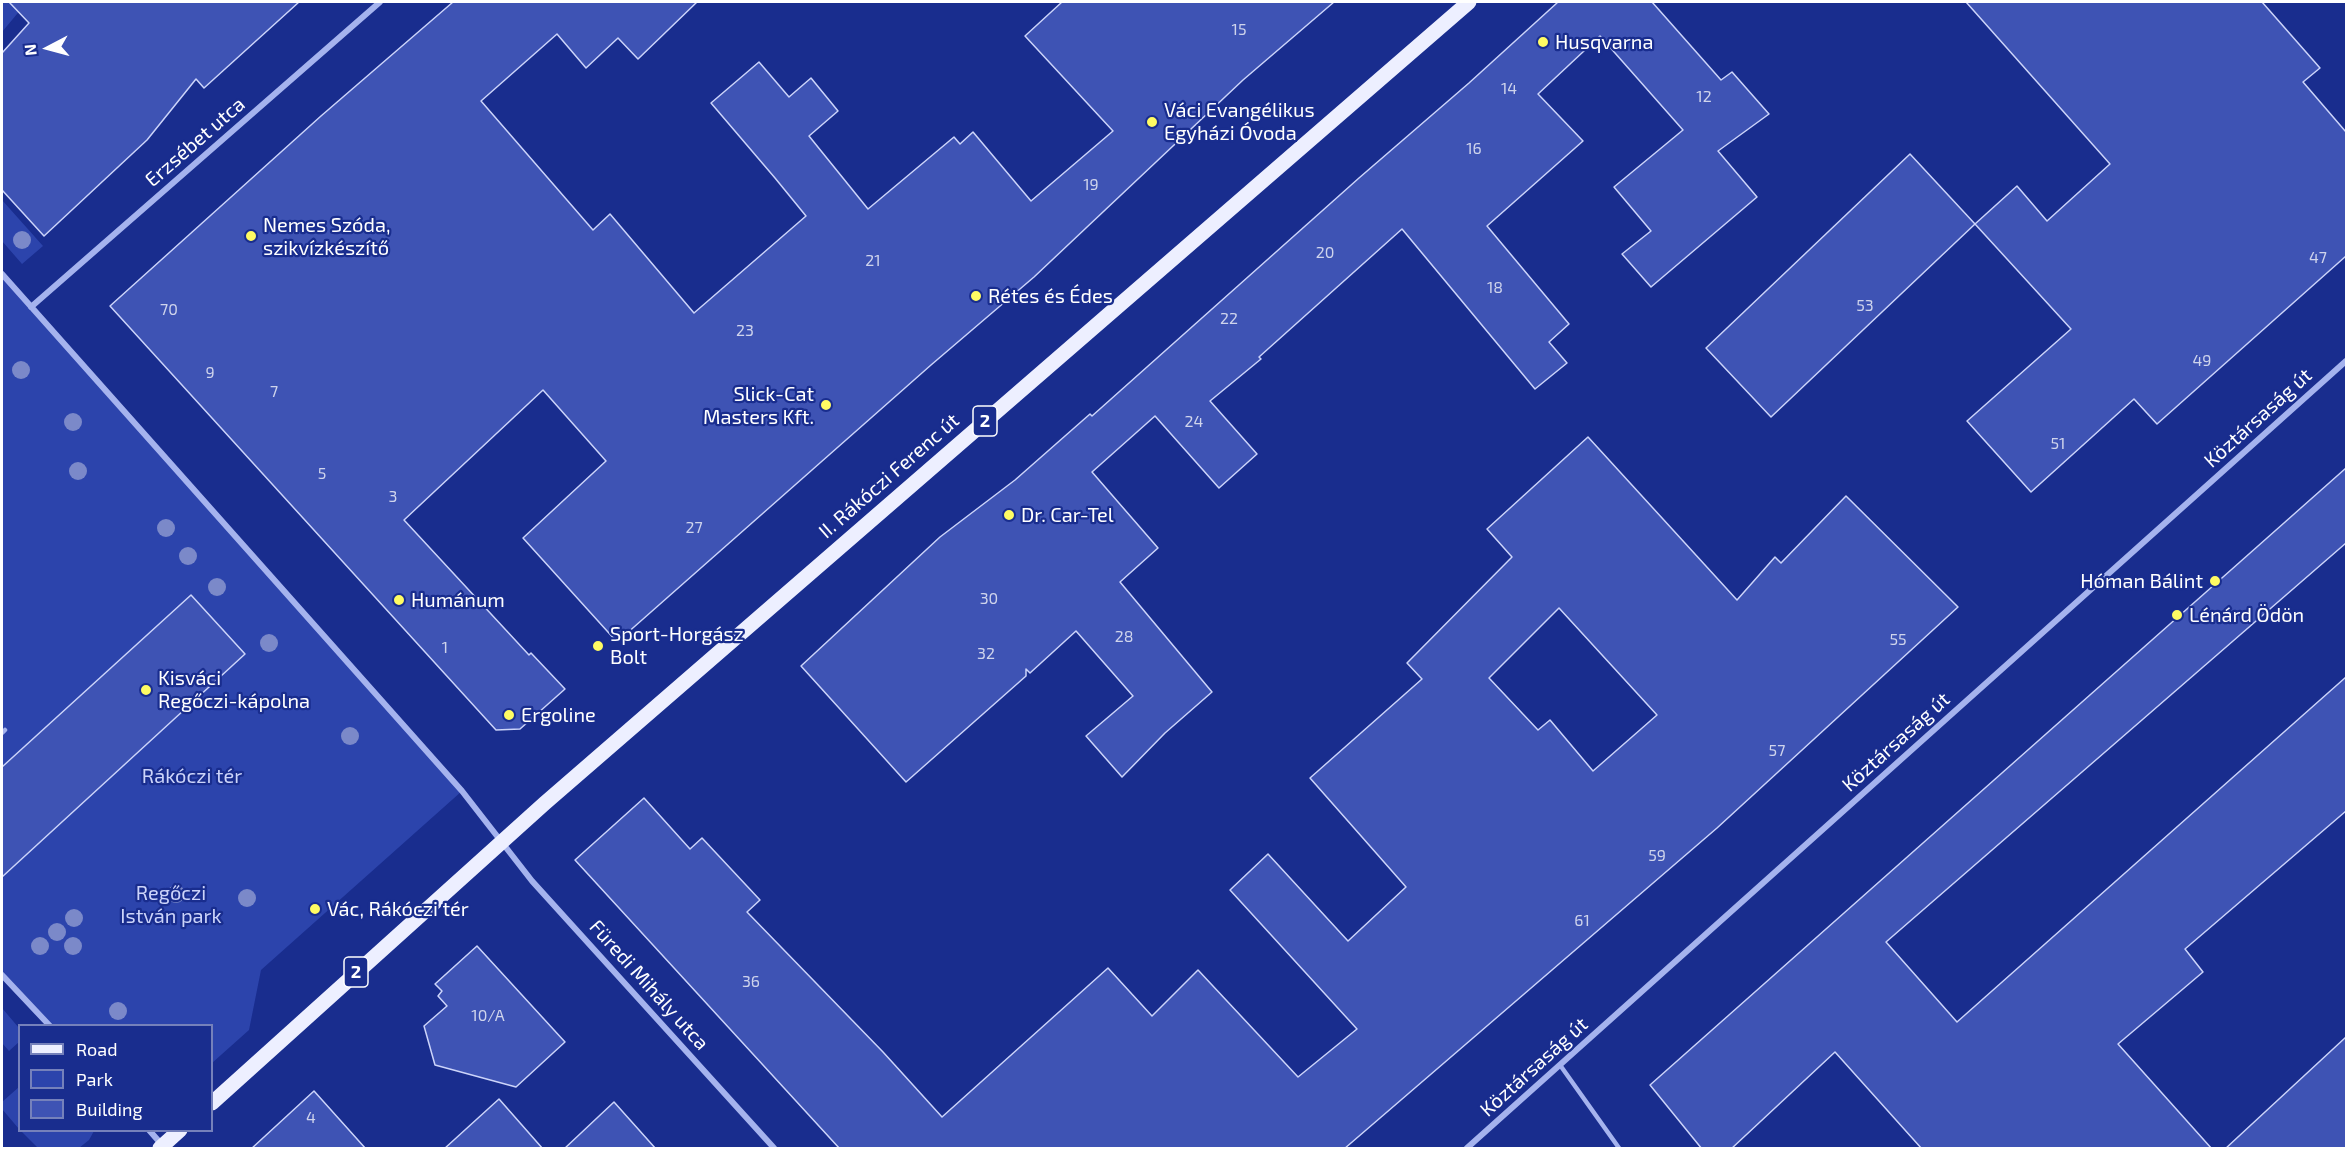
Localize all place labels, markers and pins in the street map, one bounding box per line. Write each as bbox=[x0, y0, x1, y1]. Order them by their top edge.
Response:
place label: Husqvarna bbox=[1555, 30, 1653, 54]
marker: Husqvarna bbox=[1536, 35, 1550, 49]
place label: Váci Evangélikus Egyházi Óvoda bbox=[1164, 98, 1315, 145]
marker: Váci Evangélikus Egyházi Óvoda bbox=[1145, 115, 1159, 129]
place label: Nemes Szóda, szikvízkészítő bbox=[263, 213, 390, 260]
marker: Nemes Szóda, szikvízkészítő bbox=[244, 229, 258, 243]
place label: Rétes és Édes bbox=[988, 284, 1113, 308]
marker: Rétes és Édes bbox=[969, 289, 983, 303]
place label: Slick-Cat Masters Kft. bbox=[703, 382, 814, 429]
marker: Slick-Cat Masters Kft. bbox=[819, 398, 833, 412]
place label: Dr. Car-Tel bbox=[1021, 503, 1114, 527]
marker: Dr. Car-Tel bbox=[1002, 508, 1016, 522]
place label: Hóman Bálint bbox=[2080, 569, 2203, 593]
marker: Hóman Bálint bbox=[2208, 574, 2222, 588]
place label: Humánum bbox=[411, 588, 505, 612]
marker: Humánum bbox=[392, 593, 406, 607]
place label: Lénárd Ödön bbox=[2189, 603, 2304, 627]
marker: Lénárd Ödön bbox=[2170, 608, 2184, 622]
place label: Sport-Horgász Bolt bbox=[610, 622, 744, 669]
marker: Sport-Horgász Bolt bbox=[591, 639, 605, 653]
place label: Kisváci Regőczi-kápolna bbox=[158, 666, 310, 713]
marker: Kisváci Regőczi-kápolna bbox=[139, 683, 153, 697]
place label: Ergoline bbox=[521, 703, 596, 727]
marker: Ergoline bbox=[502, 708, 516, 722]
place label: Vác, Rákóczi tér bbox=[327, 897, 469, 921]
marker: Vác, Rákóczi tér bbox=[308, 902, 322, 916]

